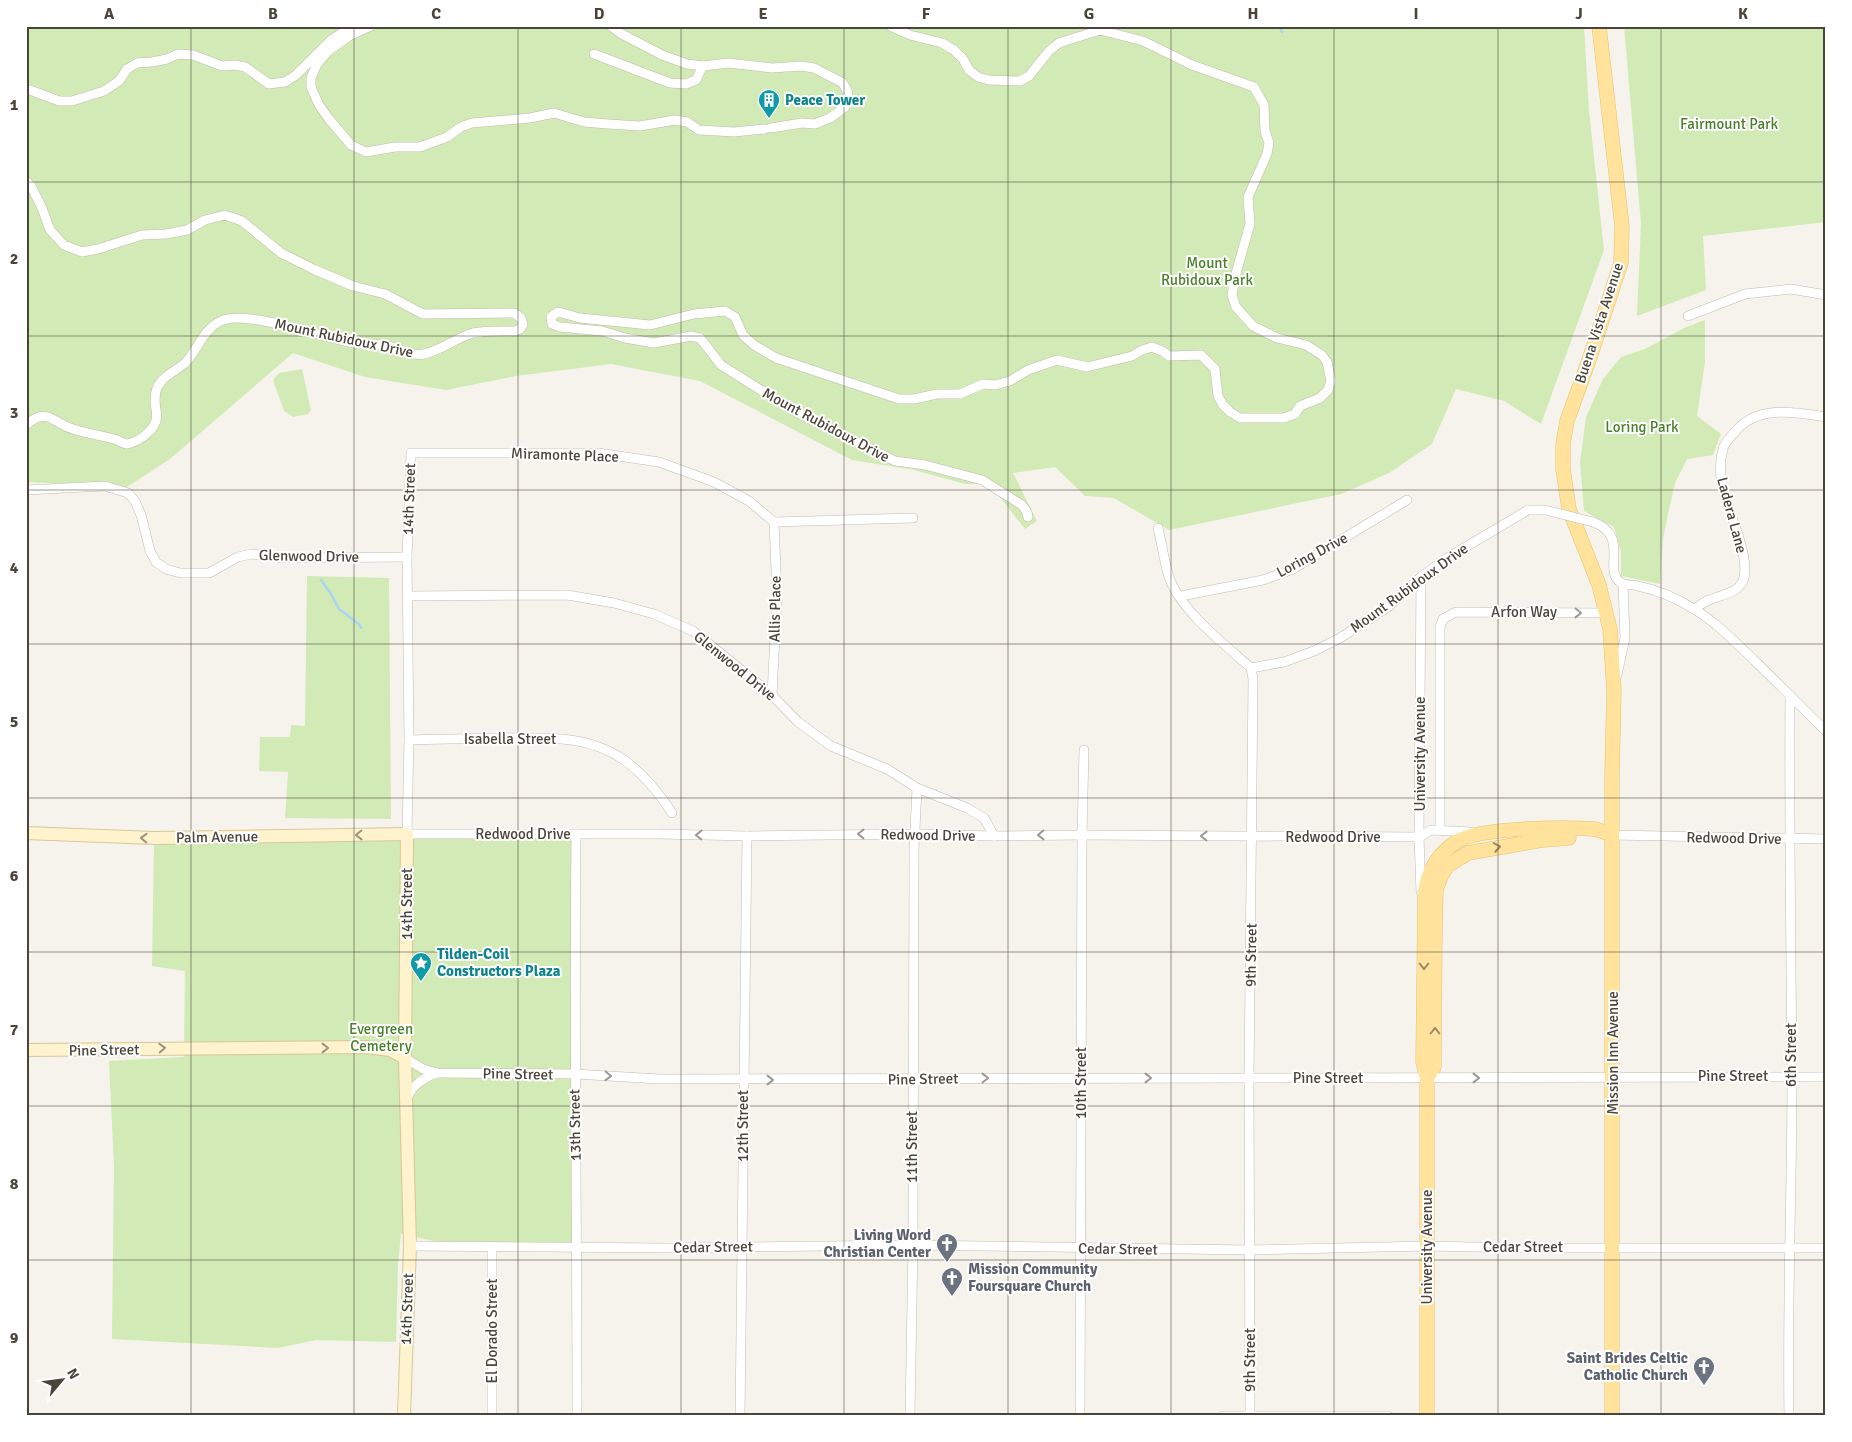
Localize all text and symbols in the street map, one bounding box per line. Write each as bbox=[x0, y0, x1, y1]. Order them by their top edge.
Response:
text: A bbox=[104, 4, 115, 24]
text: B bbox=[268, 4, 278, 24]
text: C bbox=[431, 4, 441, 24]
text: D bbox=[594, 4, 605, 24]
text: E bbox=[758, 4, 768, 24]
text: F bbox=[922, 4, 931, 24]
text: G bbox=[1084, 4, 1094, 24]
text: H bbox=[1248, 4, 1258, 24]
text: I bbox=[1413, 4, 1419, 24]
text: J bbox=[1575, 4, 1583, 24]
text: K bbox=[1738, 4, 1748, 24]
building icon: Peace Tower bbox=[757, 88, 781, 119]
place label: Peace Tower bbox=[785, 91, 865, 109]
text: 1 bbox=[10, 95, 19, 115]
park label: Fairmount Park bbox=[1680, 115, 1779, 133]
text: 2 bbox=[10, 249, 18, 269]
park label: Mount Rubidoux Park bbox=[1161, 254, 1253, 289]
street label: Buena Vista Avenue bbox=[1571, 260, 1627, 386]
street label: Mount Rubidoux Drive bbox=[273, 314, 415, 362]
street label: Mount Rubidoux Drive bbox=[759, 384, 893, 466]
text: 3 bbox=[10, 403, 18, 423]
park label: Loring Park bbox=[1605, 418, 1679, 436]
street label: Miramonte Place bbox=[511, 444, 619, 466]
street label: 14th Street bbox=[399, 463, 419, 535]
street label: Ladera Lane bbox=[1713, 475, 1751, 555]
street label: Loring Drive bbox=[1273, 529, 1351, 581]
street label: Mount Rubidoux Drive bbox=[1346, 539, 1472, 637]
street label: Glenwood Drive bbox=[259, 546, 359, 566]
text: 4 bbox=[10, 558, 19, 578]
street label: Allis Place bbox=[765, 576, 785, 642]
street label: Arfon Way bbox=[1491, 603, 1557, 621]
one-way arrow bbox=[1574, 608, 1582, 618]
street label: Glenwood Drive bbox=[690, 627, 780, 705]
street label: University Avenue bbox=[1411, 697, 1429, 811]
text: 5 bbox=[10, 712, 18, 732]
street label: Isabella Street bbox=[464, 730, 556, 748]
street label: Redwood Drive bbox=[475, 825, 571, 843]
street label: Redwood Drive bbox=[880, 825, 976, 845]
street label: Palm Avenue bbox=[176, 827, 258, 847]
street label: Redwood Drive bbox=[1285, 828, 1381, 846]
street label: Redwood Drive bbox=[1686, 828, 1782, 848]
one-way arrow bbox=[857, 829, 865, 839]
one-way arrow bbox=[354, 830, 362, 840]
one-way arrow bbox=[695, 830, 702, 840]
one-way arrow bbox=[1037, 830, 1045, 840]
one-way arrow bbox=[1200, 831, 1208, 841]
one-way arrow bbox=[139, 832, 147, 843]
one-way arrow bbox=[1492, 843, 1501, 853]
text: 6 bbox=[10, 866, 19, 886]
street label: 14th Street bbox=[398, 868, 416, 940]
street label: 9th Street bbox=[1241, 923, 1261, 987]
place label: Tilden-Coil Constructors Plaza bbox=[437, 945, 561, 980]
place icon: Tilden-Coil Constructors Plaza bbox=[409, 951, 433, 982]
one-way arrow bbox=[1419, 962, 1429, 970]
street label: Mission Inn Avenue bbox=[1604, 991, 1622, 1115]
text: 7 bbox=[10, 1020, 19, 1040]
park label: Evergreen Cemetery bbox=[349, 1020, 413, 1055]
street label: 6th Street bbox=[1782, 1023, 1800, 1087]
one-way arrow bbox=[1430, 1027, 1440, 1034]
street label: Pine Street bbox=[69, 1040, 139, 1060]
one-way arrow bbox=[159, 1043, 167, 1054]
one-way arrow bbox=[322, 1043, 329, 1053]
street label: 10th Street bbox=[1072, 1047, 1090, 1119]
street label: Pine Street bbox=[483, 1064, 553, 1084]
street label: Pine Street bbox=[1698, 1067, 1768, 1085]
street label: Pine Street bbox=[888, 1069, 958, 1089]
street label: Pine Street bbox=[1293, 1069, 1363, 1087]
one-way arrow bbox=[604, 1071, 612, 1082]
one-way arrow bbox=[981, 1073, 989, 1084]
one-way arrow bbox=[1144, 1073, 1152, 1083]
one-way arrow bbox=[1472, 1073, 1480, 1083]
one-way arrow bbox=[766, 1075, 774, 1085]
street label: 13th Street bbox=[565, 1089, 585, 1161]
street label: 12th Street bbox=[734, 1090, 752, 1162]
street label: 11th Street bbox=[903, 1111, 921, 1183]
text: 8 bbox=[10, 1174, 19, 1194]
street label: University Avenue bbox=[1418, 1190, 1436, 1304]
place label: Living Word Christian Center bbox=[823, 1226, 931, 1261]
church icon: Living Word Christian Center bbox=[935, 1232, 959, 1263]
street label: Cedar Street bbox=[673, 1237, 753, 1257]
street label: Cedar Street bbox=[1483, 1238, 1563, 1256]
street label: Cedar Street bbox=[1078, 1239, 1158, 1259]
place label: Mission Community Foursquare Church bbox=[968, 1260, 1098, 1295]
church icon: Mission Community Foursquare Church bbox=[940, 1266, 964, 1297]
street label: 14th Street bbox=[397, 1273, 417, 1345]
street label: El Dorado Street bbox=[483, 1279, 501, 1383]
text: 9 bbox=[10, 1328, 19, 1348]
street label: 9th Street bbox=[1241, 1328, 1259, 1392]
place label: Saint Brides Celtic Catholic Church bbox=[1567, 1349, 1688, 1384]
north arrow bbox=[38, 1354, 88, 1404]
church icon: Saint Brides Celtic Catholic Church bbox=[1692, 1355, 1716, 1386]
text: N bbox=[63, 1366, 83, 1382]

